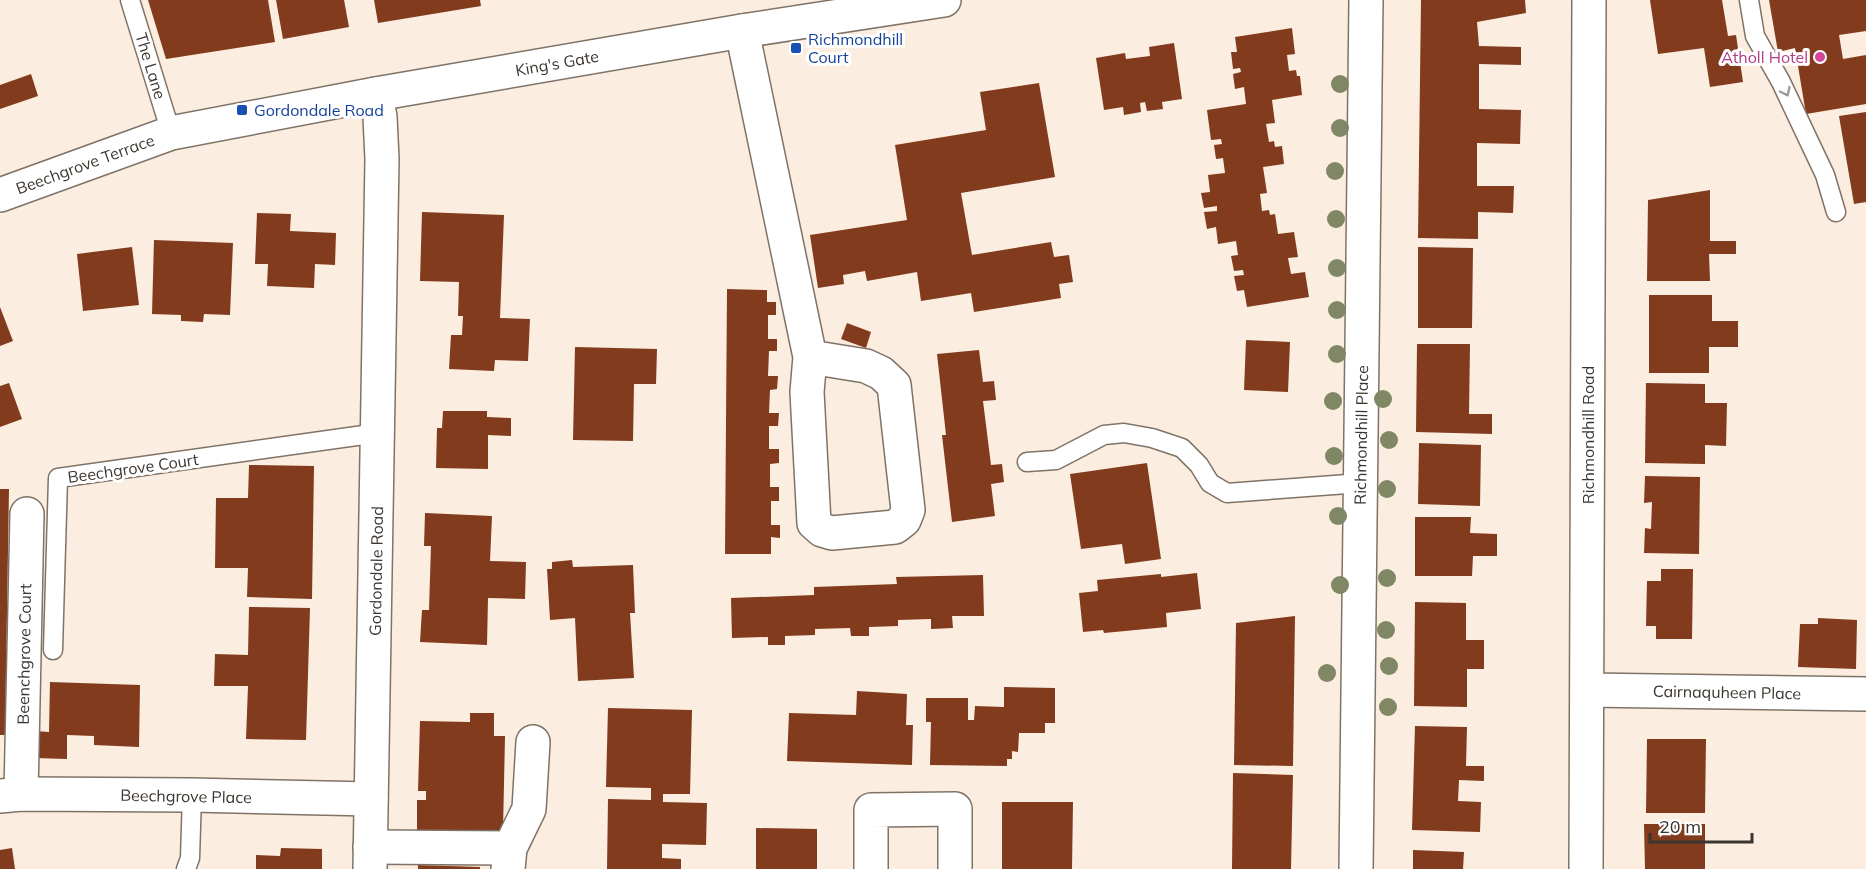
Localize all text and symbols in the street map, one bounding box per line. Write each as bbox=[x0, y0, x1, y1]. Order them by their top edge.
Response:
place label: Richmondhill Court bbox=[808, 29, 903, 67]
street label: The Lane bbox=[131, 30, 171, 102]
marker: Richmondhill Court bbox=[789, 41, 803, 55]
street label: King's Gate bbox=[514, 46, 600, 80]
place label: Atholl Hotel bbox=[1721, 47, 1808, 67]
marker: Atholl Hotel bbox=[1813, 50, 1827, 64]
one-way arrow bbox=[1779, 86, 1791, 97]
place label: Gordondale Road bbox=[254, 100, 384, 120]
marker: Gordondale Road bbox=[235, 103, 249, 117]
street label: Beechgrove Terrace bbox=[13, 130, 157, 198]
street label: Richmondhill Place bbox=[1350, 365, 1372, 505]
street label: Richmondhill Road bbox=[1578, 366, 1598, 504]
street label: Beechgrove Court bbox=[66, 449, 200, 487]
street label: Gordondale Road bbox=[365, 506, 387, 636]
street label: Beenchgrove Court bbox=[13, 583, 35, 725]
street label: Cairnaquheen Place bbox=[1653, 681, 1801, 703]
street label: Beechgrove Place bbox=[120, 785, 252, 807]
scale bar bbox=[1650, 806, 1752, 844]
text: 20 m bbox=[1659, 815, 1701, 838]

